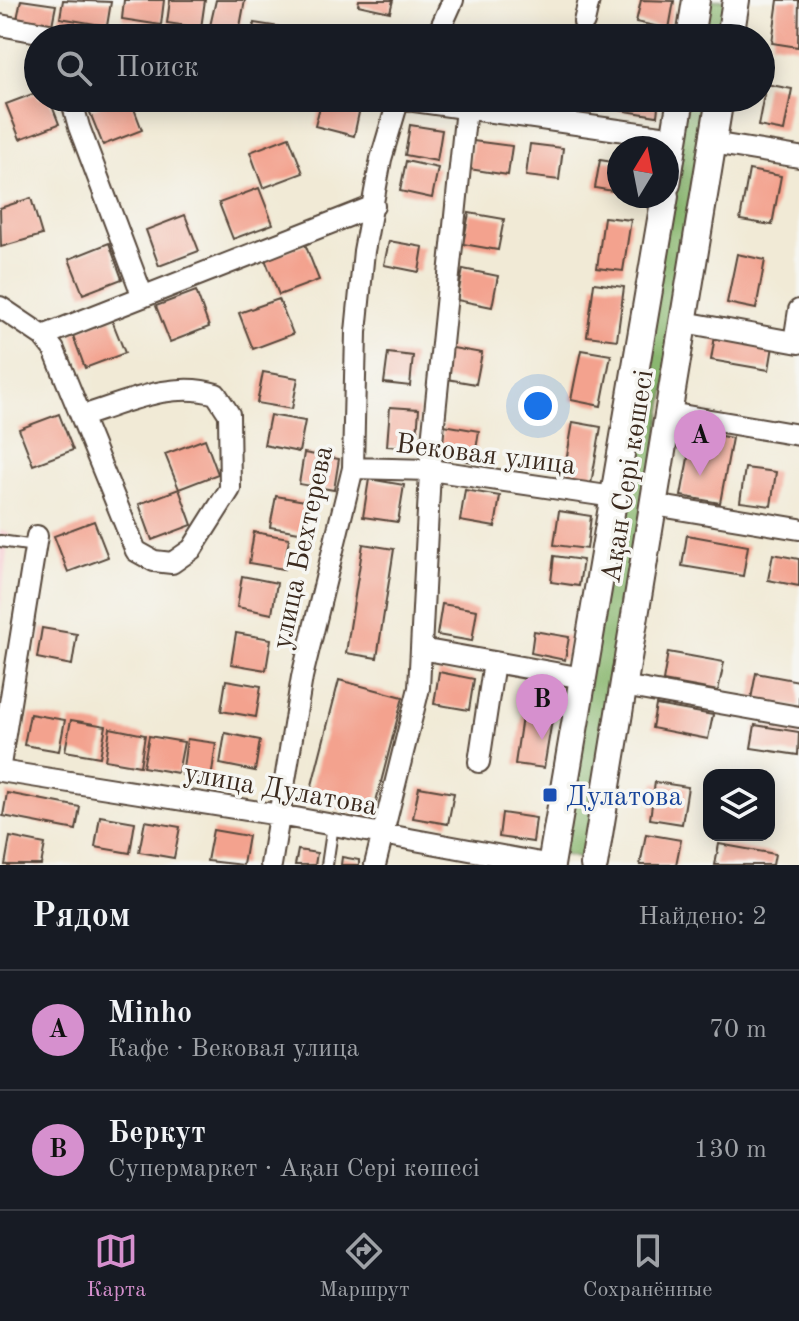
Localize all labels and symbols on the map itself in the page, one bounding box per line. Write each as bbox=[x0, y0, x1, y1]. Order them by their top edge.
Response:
north arrow bbox=[607, 136, 679, 208]
street label: Ақан Сері көшесі bbox=[598, 368, 660, 585]
your location bbox=[518, 386, 558, 426]
pin: A bbox=[674, 410, 726, 476]
street label: Вековая улица bbox=[394, 431, 578, 481]
street label: улица Бехтерева bbox=[269, 443, 339, 652]
pin: B bbox=[516, 674, 568, 740]
street label: улица Дулатова bbox=[182, 760, 379, 822]
place label: Дулатова bbox=[566, 784, 682, 812]
marker: Дулатова bbox=[541, 786, 559, 804]

